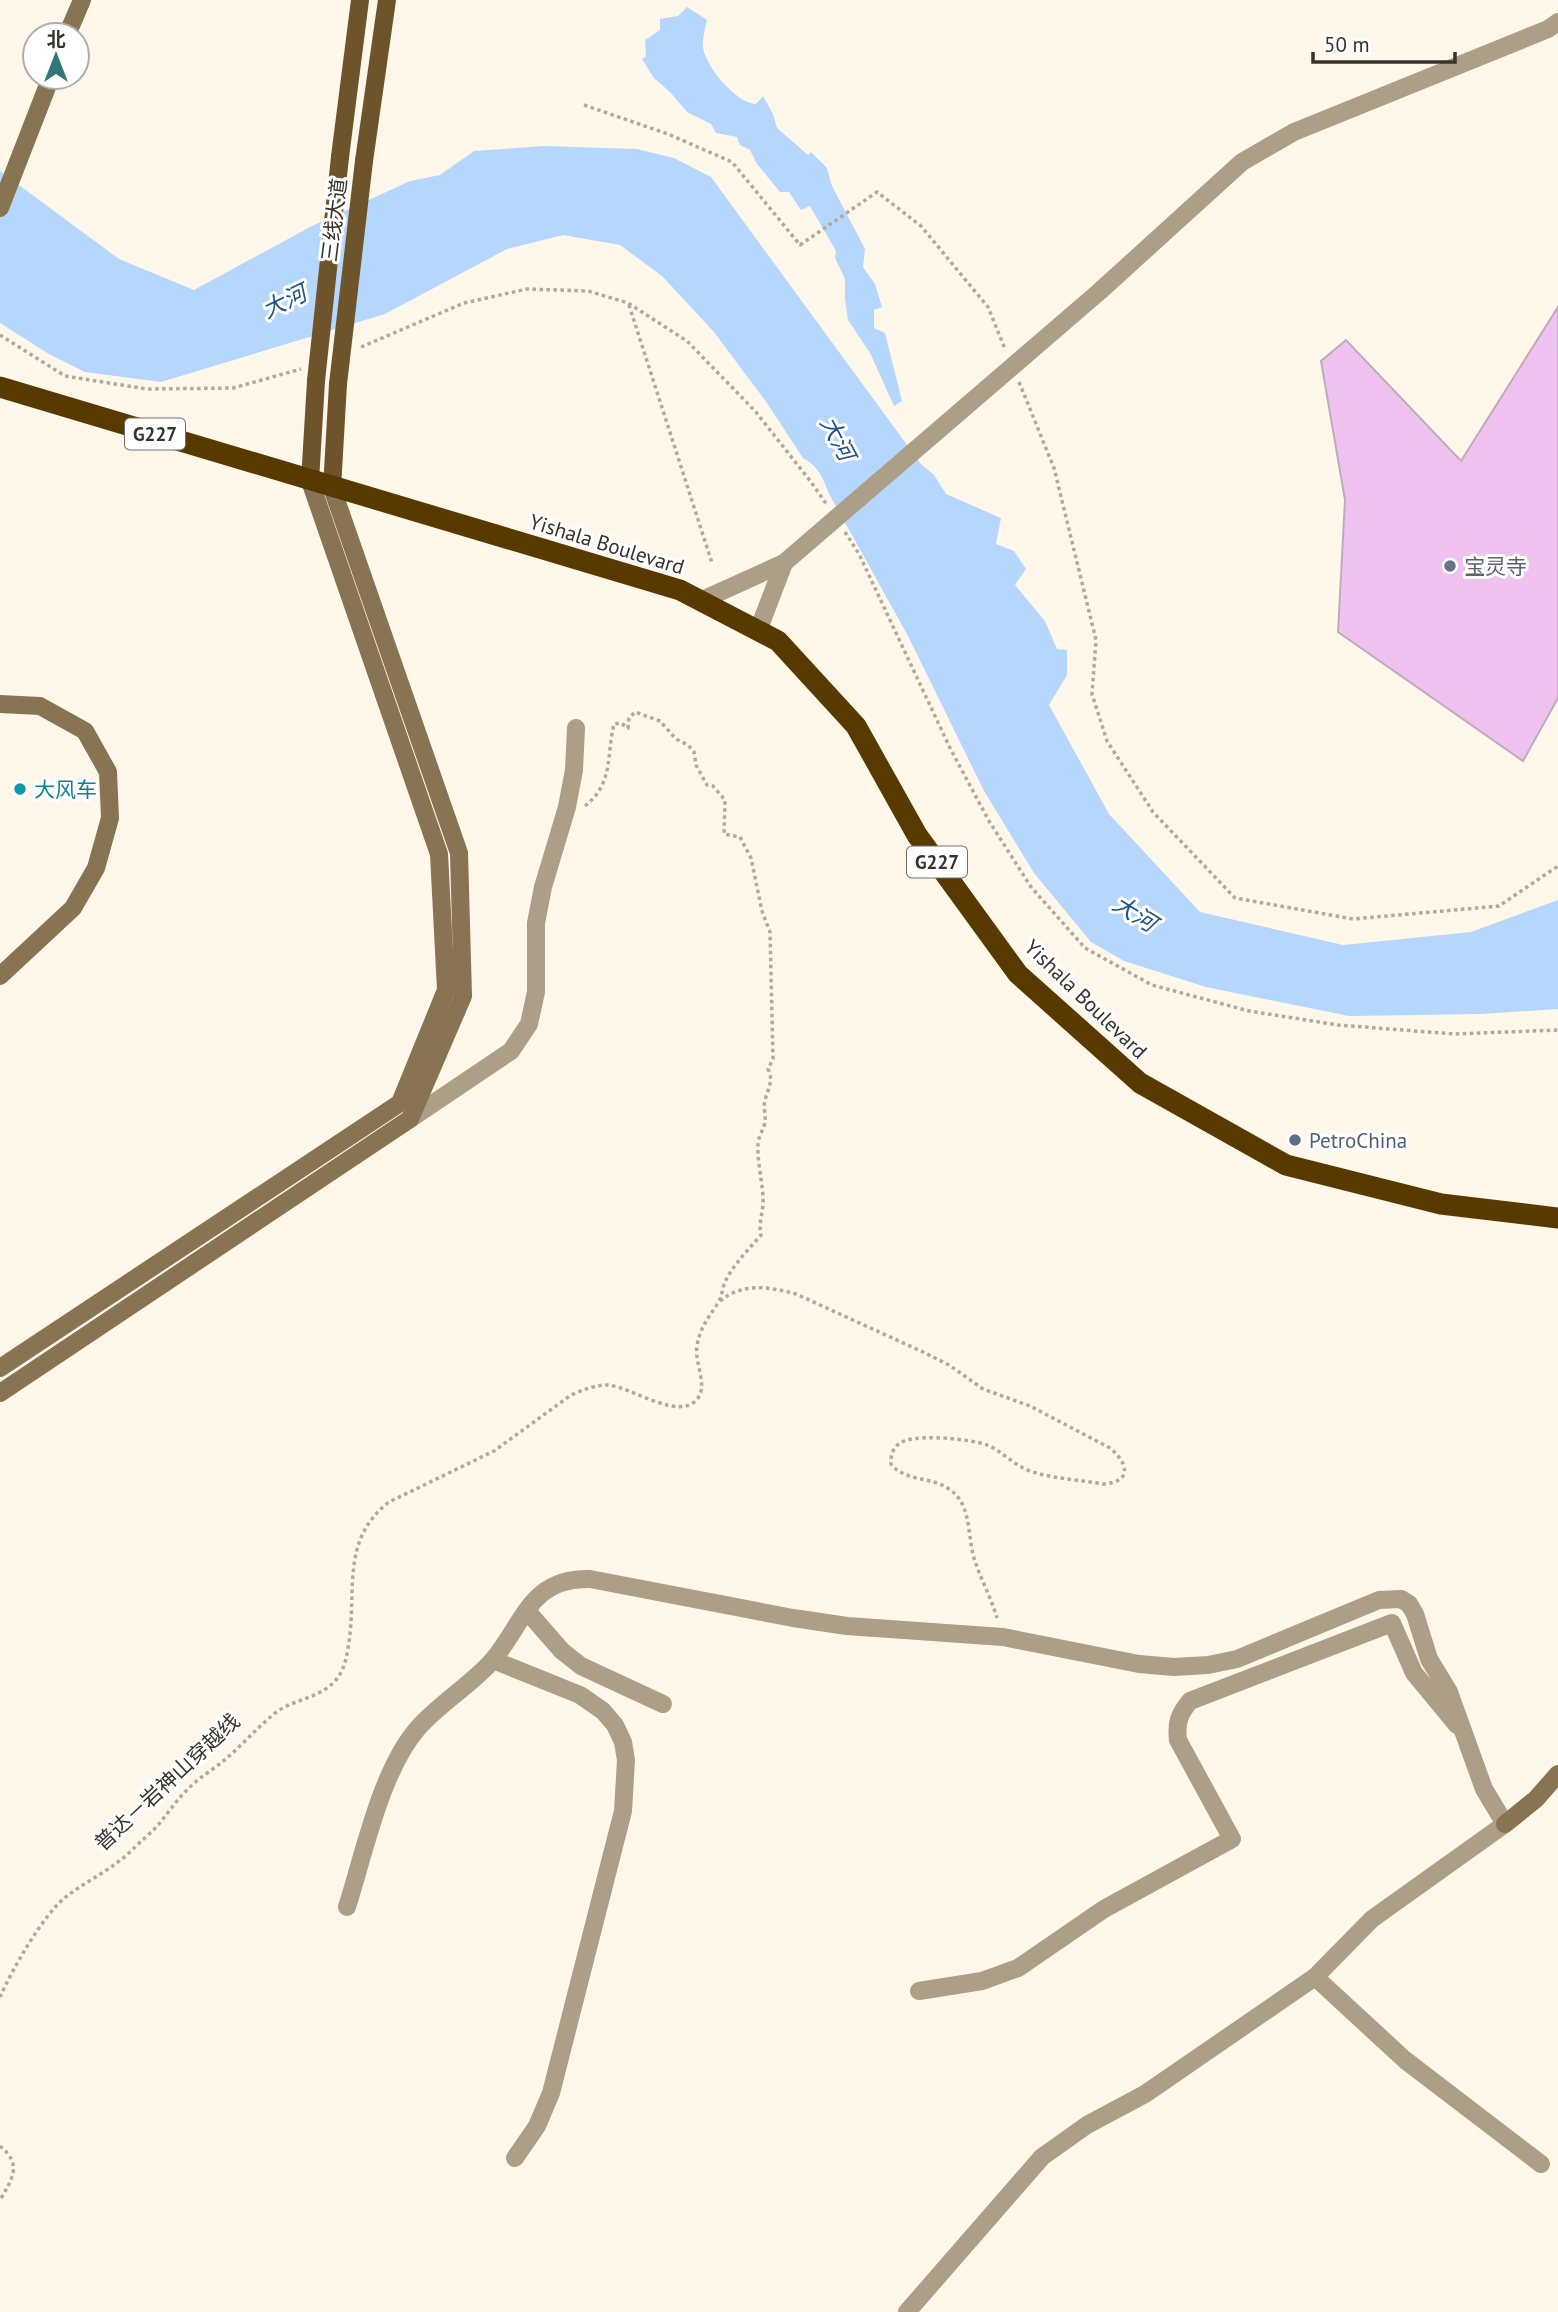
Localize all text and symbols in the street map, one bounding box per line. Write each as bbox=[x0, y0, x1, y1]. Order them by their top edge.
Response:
north arrow bbox=[21, 21, 91, 91]
scale bar bbox=[1313, 21, 1455, 65]
text: 北 bbox=[46, 27, 66, 51]
text: 50 m bbox=[1324, 31, 1370, 58]
street label: 三线大道 bbox=[315, 177, 353, 263]
water label: 大河 bbox=[257, 276, 315, 324]
water label: 大河 bbox=[814, 411, 863, 469]
road number: G227 bbox=[125, 418, 185, 449]
street label: Yishala Boulevard bbox=[526, 508, 688, 580]
place label: 宝灵寺 bbox=[1464, 553, 1527, 580]
marker: 宝灵寺 bbox=[1442, 558, 1458, 574]
place label: 大风车 bbox=[34, 776, 97, 803]
marker: 大风车 bbox=[12, 781, 28, 797]
road number: G227 bbox=[907, 846, 967, 877]
water label: 大河 bbox=[1108, 889, 1166, 940]
street label: Yishala Boulevard bbox=[1019, 934, 1153, 1064]
place label: PetroChina bbox=[1309, 1127, 1407, 1154]
marker: PetroChina bbox=[1287, 1132, 1303, 1148]
street label: 普达－岩神山穿越线 bbox=[89, 1708, 245, 1856]

